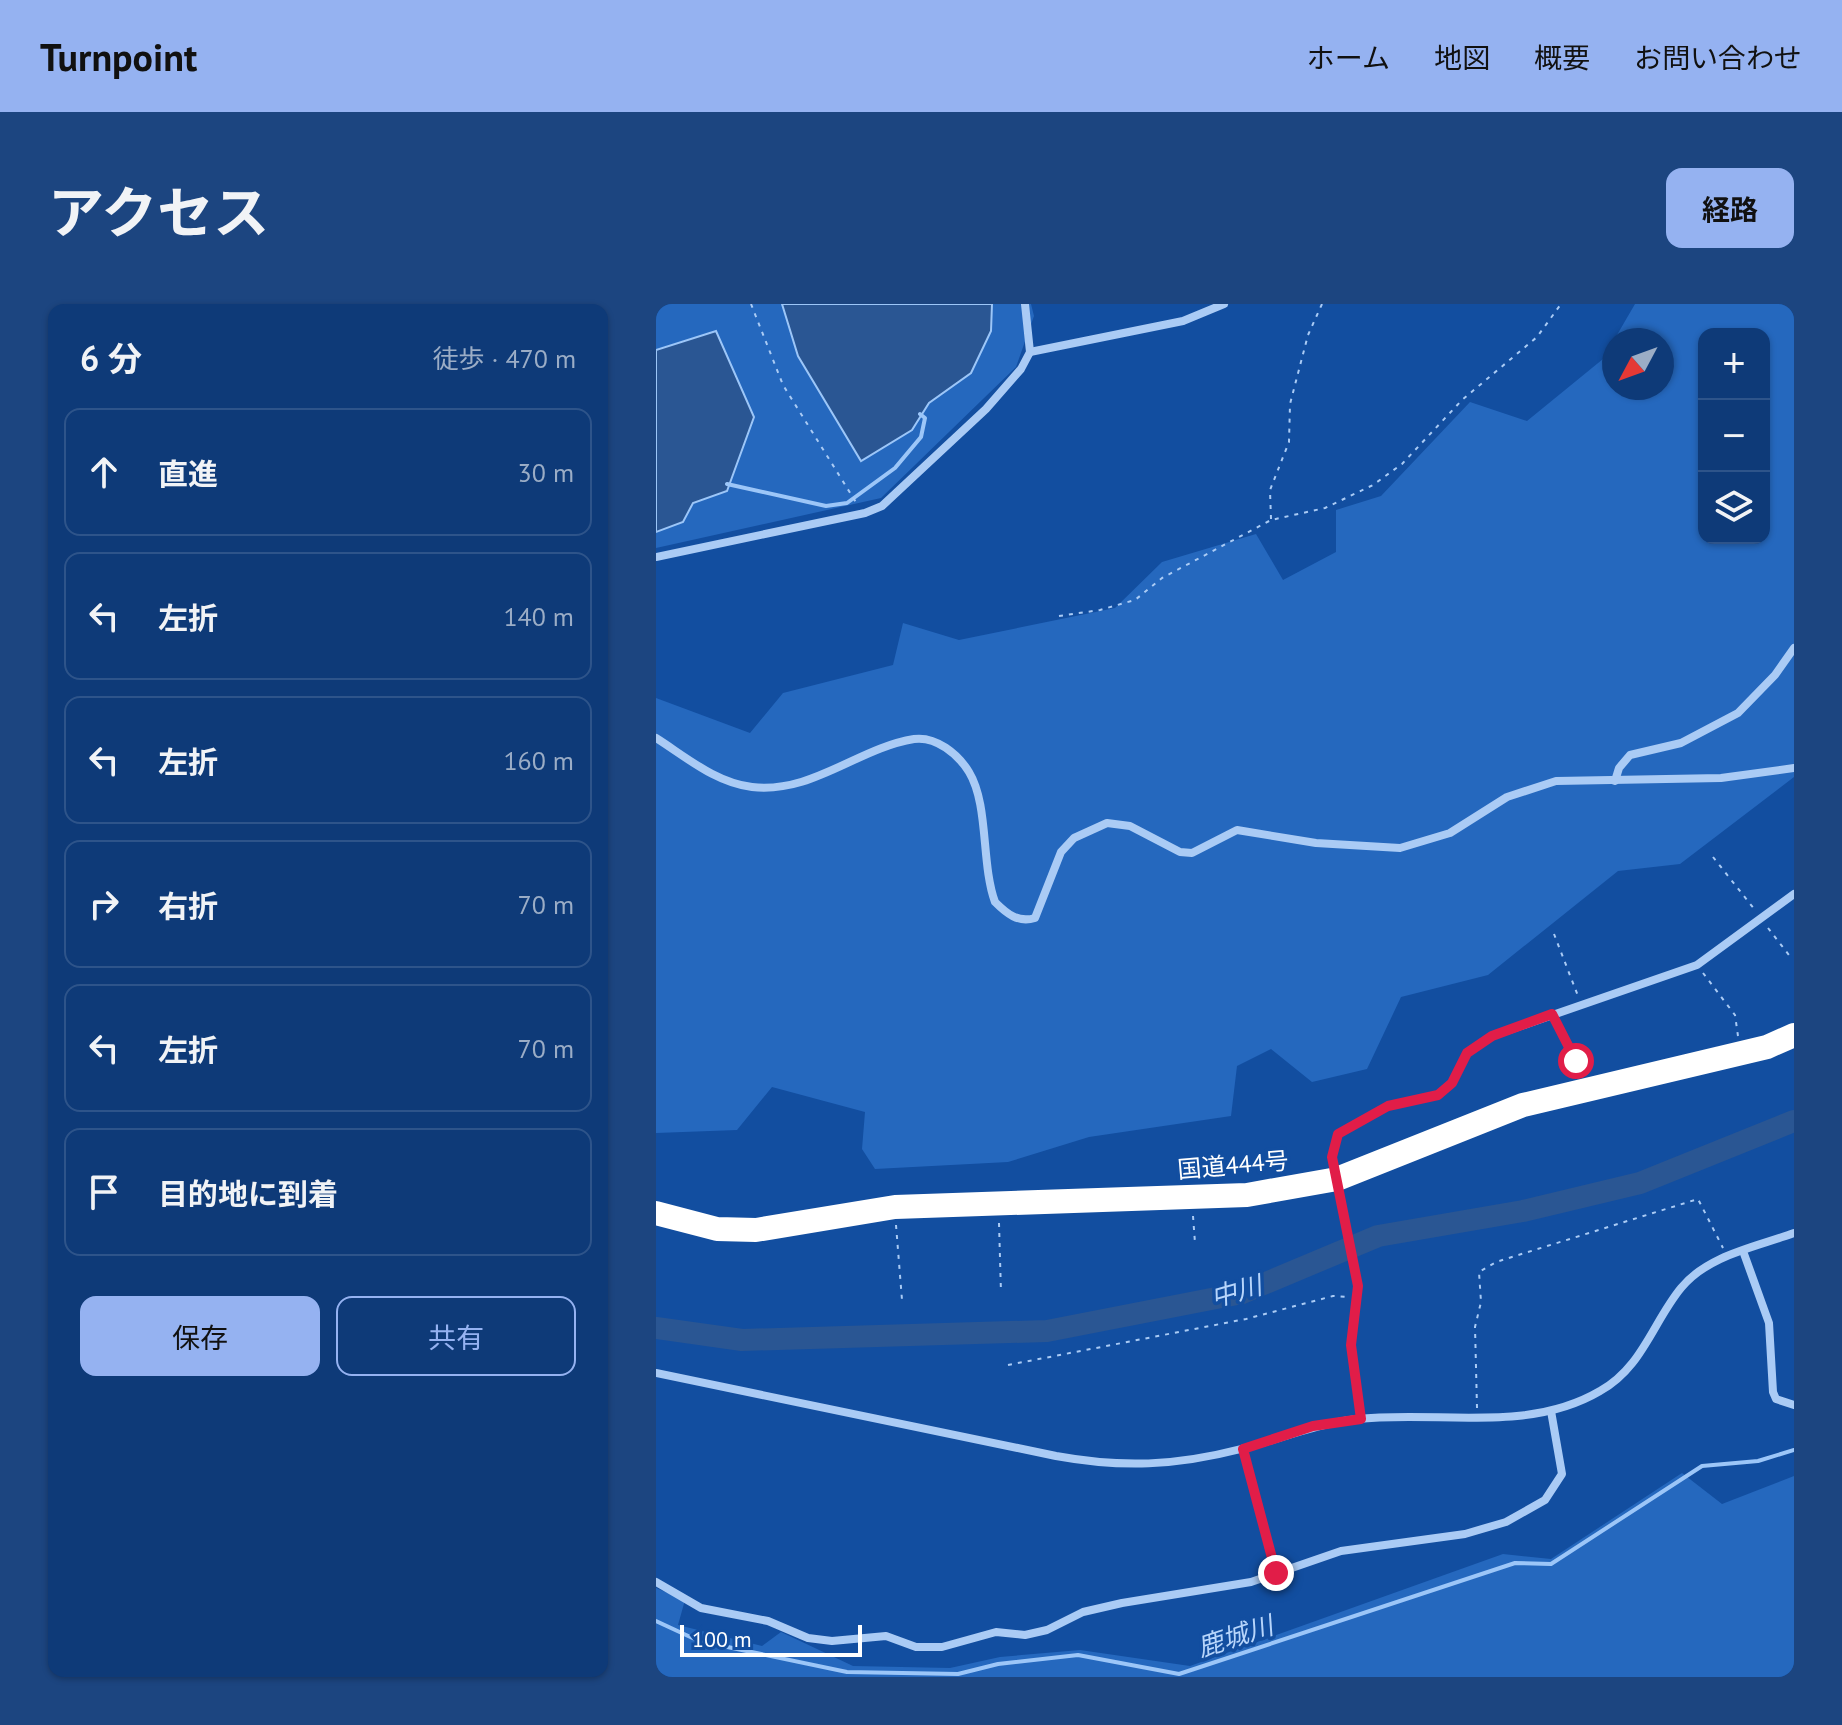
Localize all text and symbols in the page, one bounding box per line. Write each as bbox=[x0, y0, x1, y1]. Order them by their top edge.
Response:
text: Turnpoint bbox=[40, 32, 197, 81]
text: ホーム bbox=[1307, 39, 1390, 76]
text: 地図 bbox=[1434, 39, 1490, 76]
text: 概要 bbox=[1534, 39, 1590, 76]
text: お問い合わせ bbox=[1634, 39, 1802, 76]
button: 経路 bbox=[1666, 168, 1794, 248]
text: アクセス bbox=[48, 176, 269, 248]
north arrow bbox=[1602, 328, 1674, 400]
map controls bbox=[1698, 328, 1770, 544]
button: + bbox=[1698, 328, 1770, 400]
text: 6 分 bbox=[80, 336, 142, 380]
text: 徒歩 · 470 m bbox=[433, 342, 576, 375]
button: − bbox=[1698, 400, 1770, 472]
icon: ahead bbox=[82, 450, 126, 494]
text: 直進 bbox=[158, 454, 218, 493]
text: 30 m bbox=[518, 456, 574, 489]
button: layers bbox=[1698, 472, 1770, 544]
icon: left bbox=[82, 594, 126, 638]
text: 左折 bbox=[158, 598, 218, 637]
text: 140 m bbox=[503, 600, 574, 633]
icon: left bbox=[82, 738, 126, 782]
text: 左折 bbox=[158, 742, 218, 781]
text: 160 m bbox=[503, 744, 574, 777]
icon: right bbox=[82, 882, 126, 926]
text: 右折 bbox=[158, 886, 218, 925]
text: 70 m bbox=[518, 888, 574, 921]
icon: left bbox=[82, 1026, 126, 1070]
text: 左折 bbox=[158, 1030, 218, 1069]
text: 70 m bbox=[518, 1032, 574, 1065]
route start bbox=[1558, 1043, 1594, 1079]
street label: 国道444号 bbox=[1176, 1145, 1290, 1185]
icon: arrive bbox=[82, 1170, 126, 1214]
text: 目的地に到着 bbox=[158, 1174, 338, 1213]
water label: 中川 bbox=[1206, 1267, 1268, 1314]
button: 保存 bbox=[80, 1296, 320, 1376]
button: 共有 bbox=[336, 1296, 576, 1376]
route end bbox=[1258, 1555, 1294, 1591]
water label: 鹿城川 bbox=[1193, 1607, 1280, 1664]
scale bar bbox=[680, 1621, 862, 1657]
text: 100 m bbox=[692, 1625, 752, 1653]

